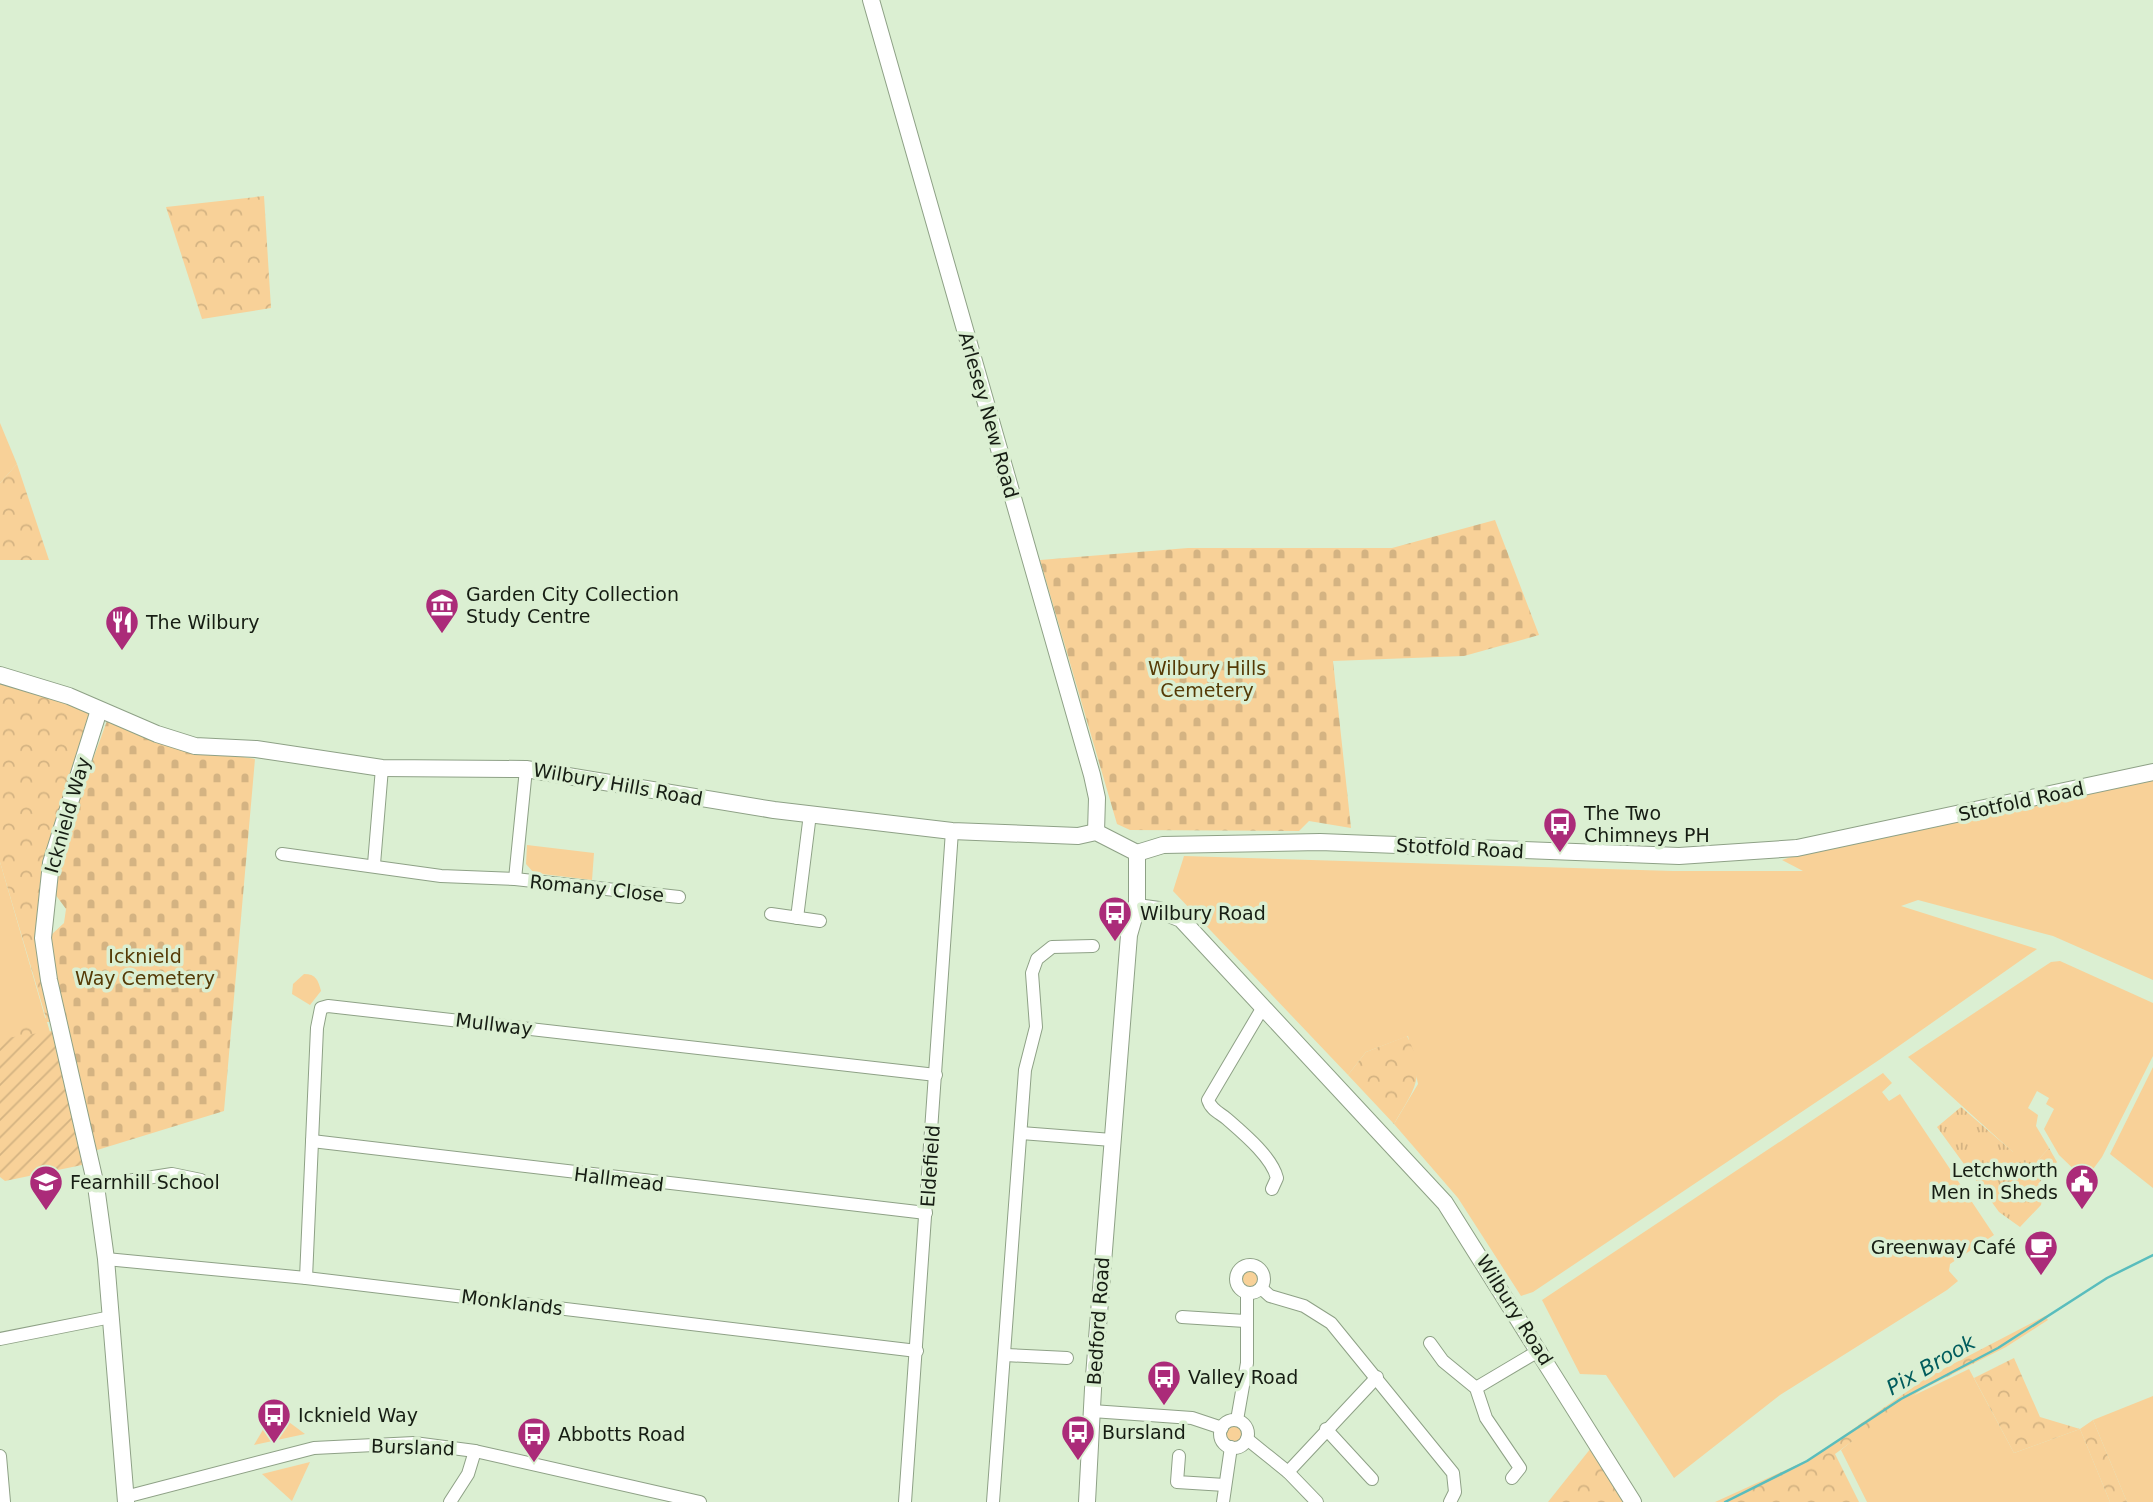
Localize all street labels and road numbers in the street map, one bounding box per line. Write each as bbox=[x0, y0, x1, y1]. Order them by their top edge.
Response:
street label: Arlesey New Road bbox=[955, 329, 1023, 501]
street label: Icknield Way bbox=[40, 754, 94, 876]
street label: Wilbury Hills Road bbox=[531, 758, 705, 810]
street label: Stotfold Road bbox=[1956, 777, 2086, 825]
street label: Stotfold Road bbox=[1396, 834, 1524, 862]
street label: Romany Close bbox=[529, 870, 665, 906]
street label: Mullway bbox=[454, 1008, 534, 1040]
street label: Eldefield bbox=[916, 1124, 944, 1208]
street label: Hallmead bbox=[573, 1163, 665, 1195]
street label: Wilbury Road bbox=[1472, 1251, 1558, 1369]
street label: Bedford Road bbox=[1083, 1256, 1113, 1386]
street label: Monklands bbox=[460, 1285, 564, 1319]
street label: Bursland bbox=[371, 1435, 455, 1459]

